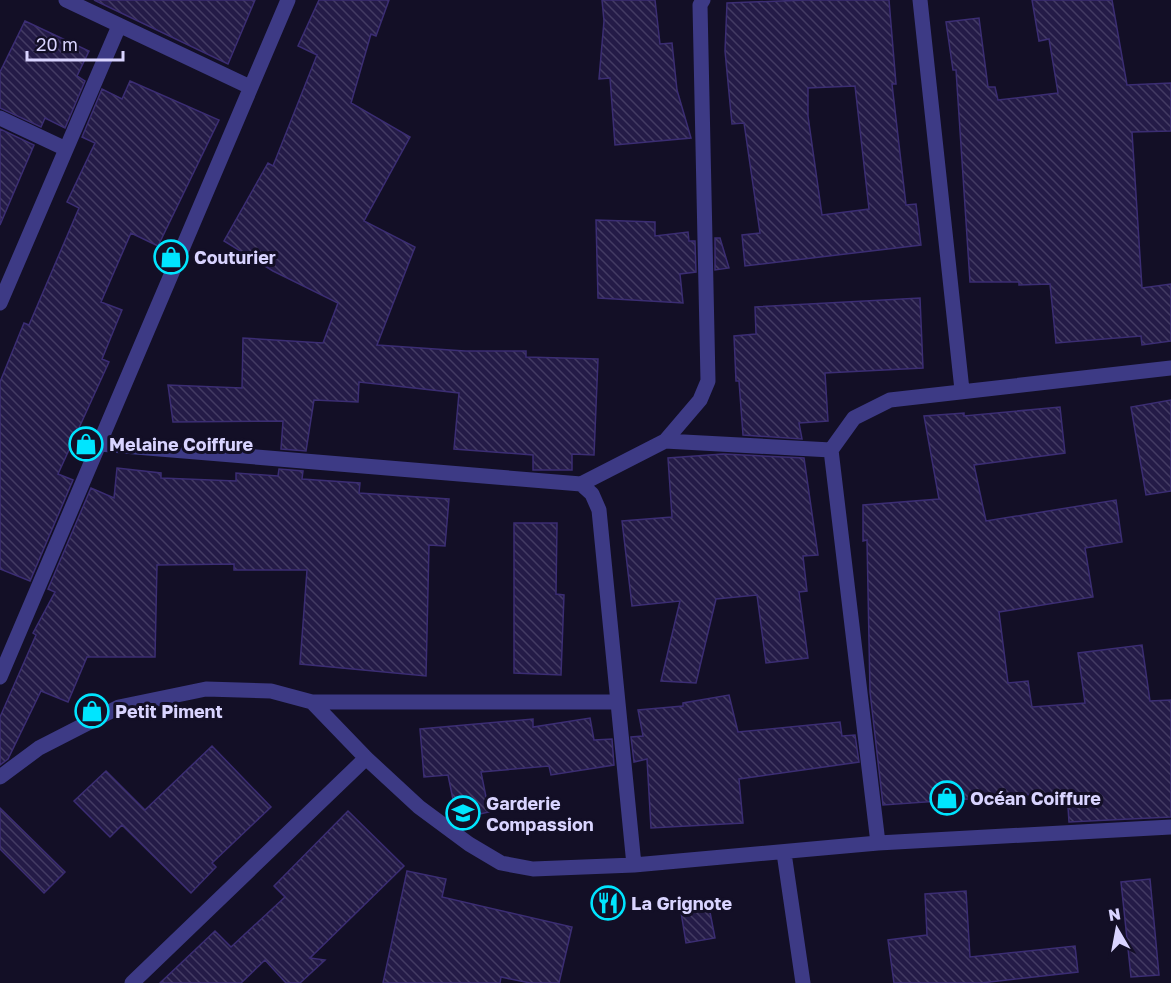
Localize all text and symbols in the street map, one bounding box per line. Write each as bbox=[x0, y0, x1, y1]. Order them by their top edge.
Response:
scale bar bbox=[27, 24, 123, 62]
text: 20 m bbox=[36, 33, 78, 55]
shop icon: Couturier bbox=[153, 239, 189, 275]
place label: Couturier bbox=[194, 246, 276, 268]
shop icon: Melaine Coiffure bbox=[68, 426, 104, 462]
place label: Melaine Coiffure bbox=[109, 433, 254, 455]
shop icon: Petit Piment bbox=[74, 693, 110, 729]
place label: Petit Piment bbox=[115, 700, 223, 722]
shop icon: Océan Coiffure bbox=[929, 780, 965, 816]
place label: Océan Coiffure bbox=[970, 787, 1101, 809]
place label: Garderie Compassion bbox=[486, 792, 594, 835]
school or university icon: Garderie Compassion bbox=[445, 795, 481, 831]
restaurant icon: La Grignote bbox=[590, 885, 626, 921]
place label: La Grignote bbox=[631, 892, 732, 914]
north arrow bbox=[1087, 899, 1147, 959]
text: N bbox=[1107, 903, 1122, 925]

